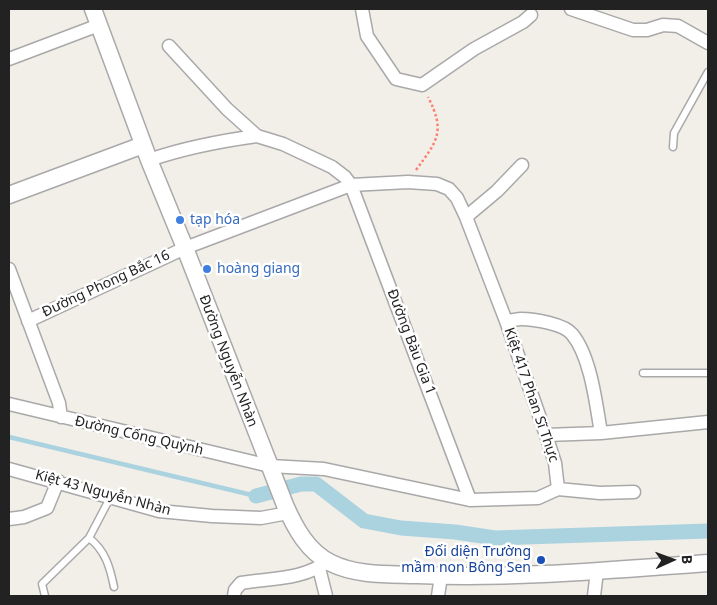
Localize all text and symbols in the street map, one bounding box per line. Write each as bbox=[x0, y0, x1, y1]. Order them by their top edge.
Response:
place label: tạp hóa bbox=[190, 212, 240, 228]
marker: tạp hóa bbox=[174, 214, 186, 226]
street label: Đường Phong Bắc 16 bbox=[39, 247, 173, 321]
place label: hoàng giang bbox=[217, 261, 300, 277]
marker: hoàng giang bbox=[201, 263, 213, 275]
street label: Đường Bàu Gia 1 bbox=[383, 287, 439, 397]
street label: Đường Nguyễn Nhàn bbox=[195, 293, 261, 429]
street label: Kiệt 417 Phan Sĩ Thực bbox=[500, 325, 562, 465]
street label: Đường Cống Quỳnh bbox=[73, 413, 205, 459]
street label: Kiệt 43 Nguyễn Nhàn bbox=[33, 467, 173, 519]
north arrow bbox=[647, 535, 697, 585]
place label: Đối diện Trường mầm non Bông Sen bbox=[401, 544, 531, 576]
marker: Đối diện Trường mầm non Bông Sen bbox=[535, 554, 547, 566]
text: B bbox=[678, 554, 697, 564]

